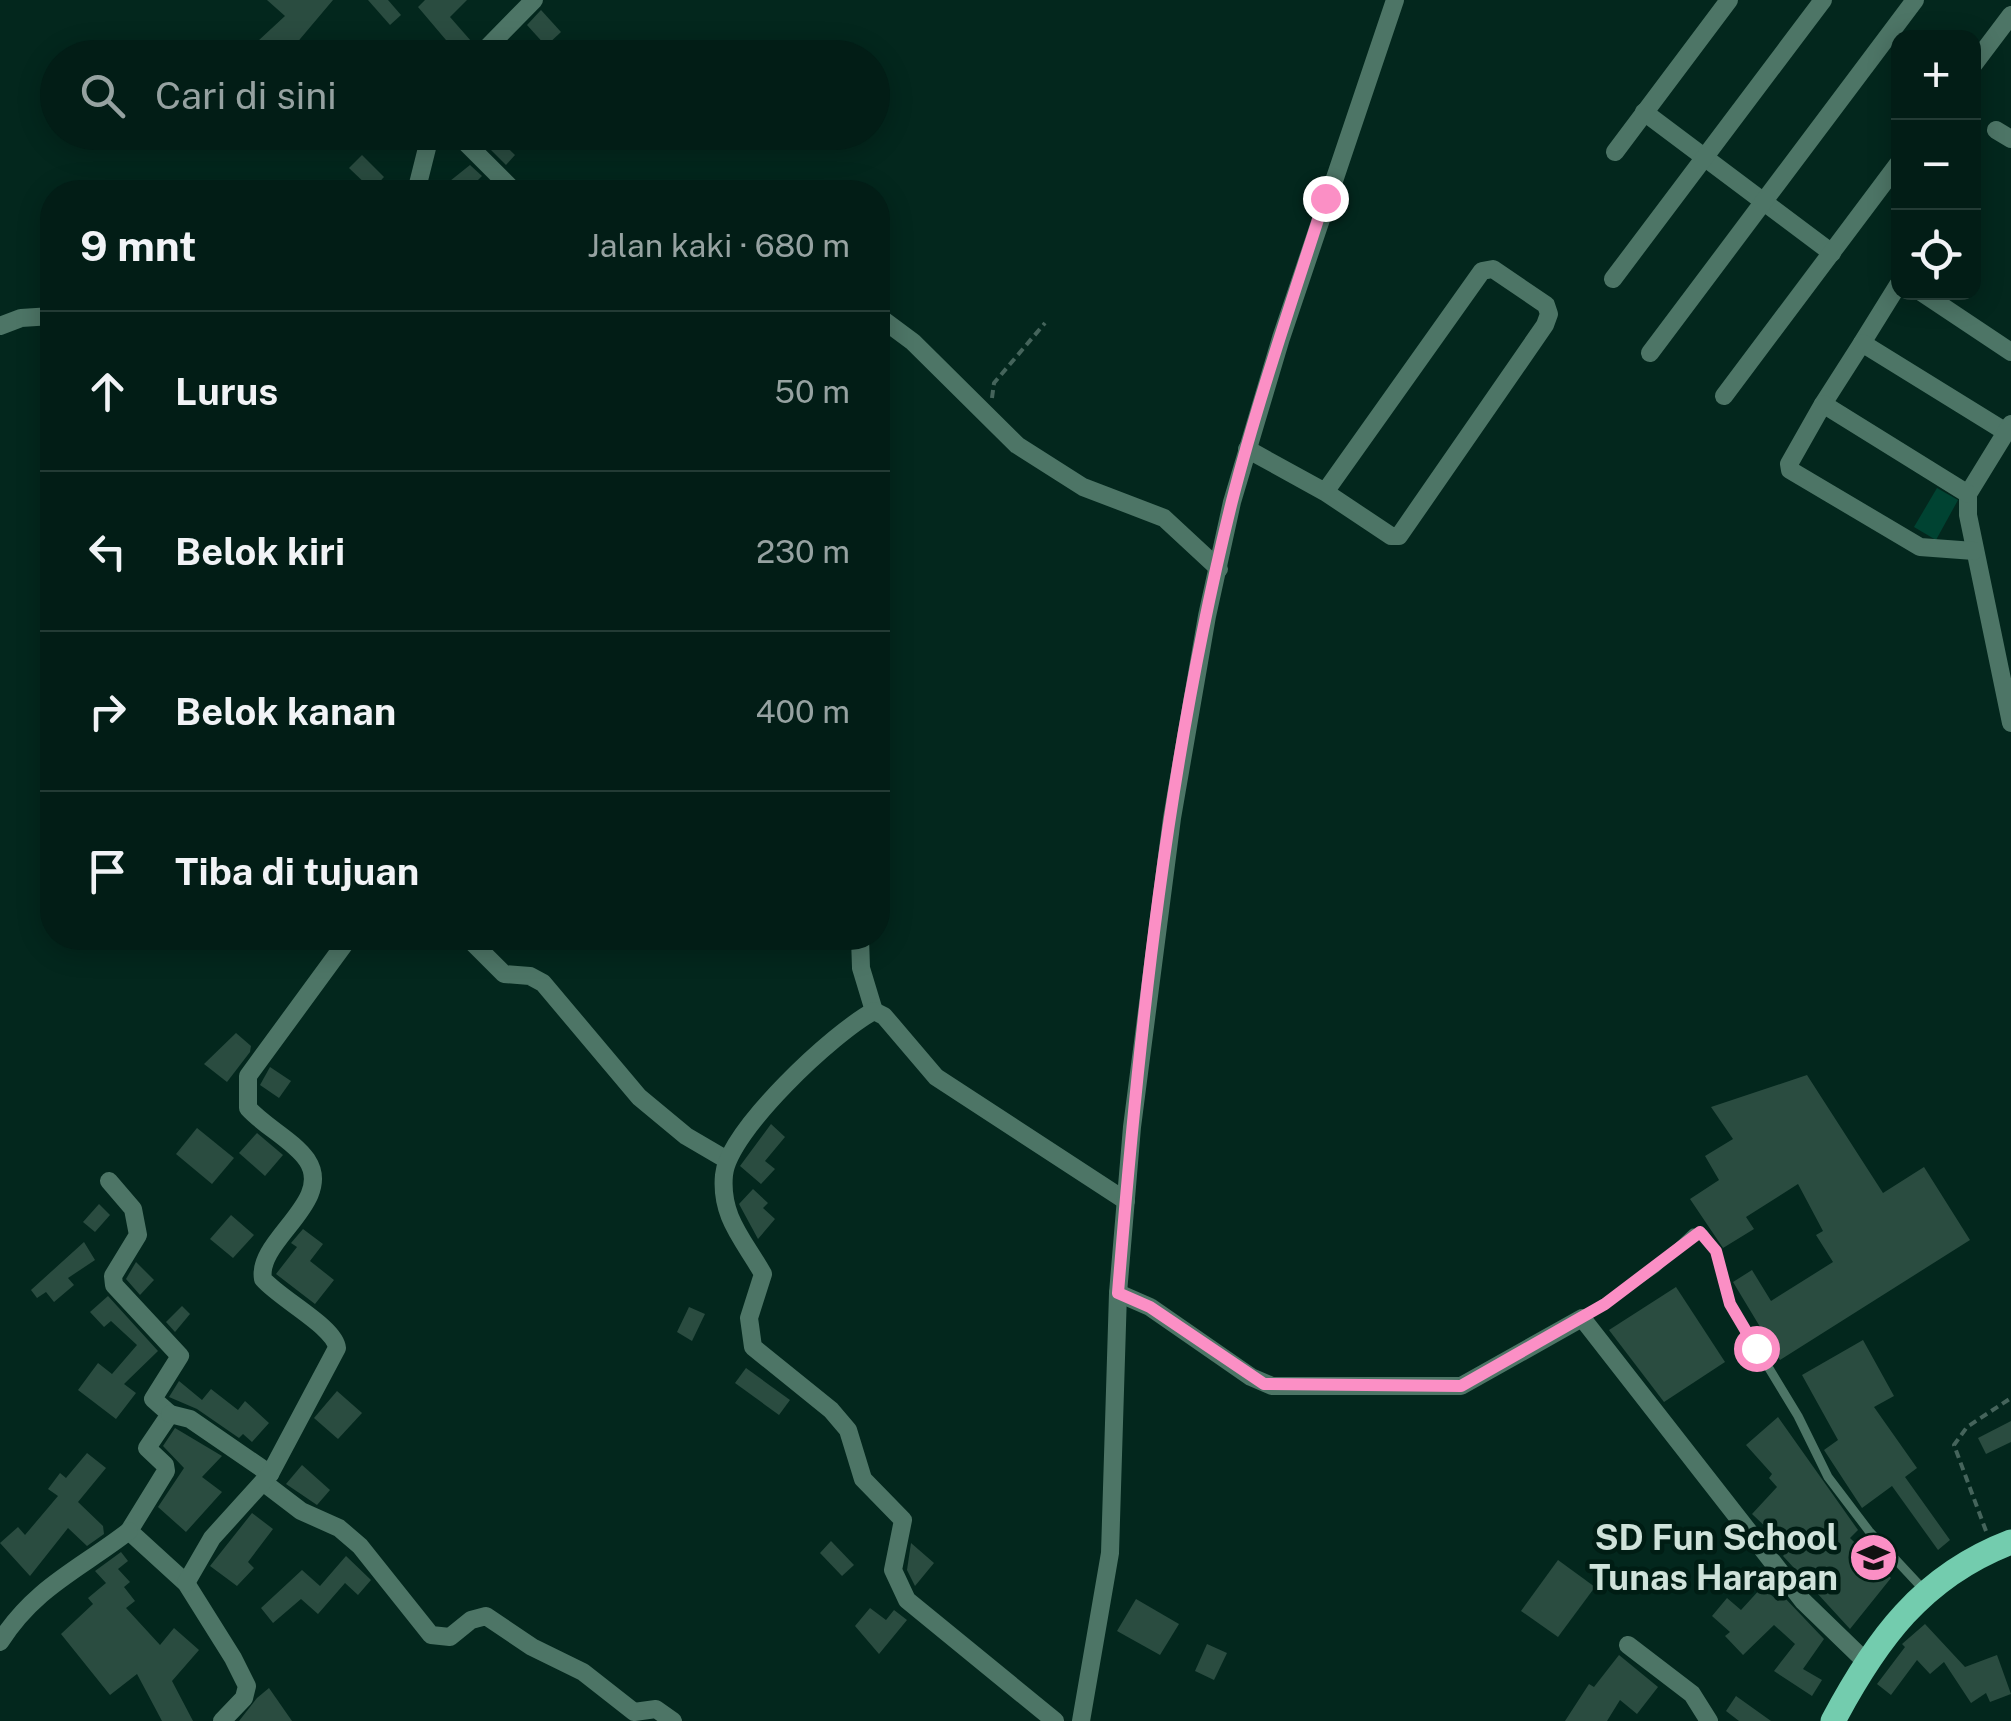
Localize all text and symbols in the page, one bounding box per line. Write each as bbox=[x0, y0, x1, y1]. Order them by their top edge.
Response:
map controls bbox=[1891, 30, 1981, 300]
button: + bbox=[1891, 30, 1981, 120]
search box bbox=[40, 40, 890, 150]
icon: search bbox=[75, 68, 130, 123]
text: Cari di sini bbox=[155, 73, 337, 118]
button: − bbox=[1891, 120, 1981, 210]
route end bbox=[1303, 176, 1349, 222]
button: locate bbox=[1891, 210, 1981, 300]
text: 9 mnt bbox=[80, 221, 196, 270]
text: Jalan kaki · 680 m bbox=[587, 227, 850, 264]
icon: ahead bbox=[80, 364, 135, 419]
text: Lurus bbox=[175, 369, 278, 414]
text: 50 m bbox=[774, 373, 850, 410]
icon: left bbox=[80, 524, 135, 579]
text: Belok kiri bbox=[175, 529, 345, 574]
text: 230 m bbox=[756, 533, 850, 570]
icon: right bbox=[80, 684, 135, 739]
text: Belok kanan bbox=[175, 689, 396, 734]
text: 400 m bbox=[755, 693, 850, 730]
icon: arrive bbox=[80, 844, 135, 899]
text: Tiba di tujuan bbox=[175, 849, 419, 894]
route start bbox=[1734, 1326, 1780, 1372]
place label: SD Fun School Tunas Harapan bbox=[1589, 1517, 1838, 1598]
school or university icon: SD Fun School Tunas Harapan bbox=[1847, 1531, 1899, 1583]

